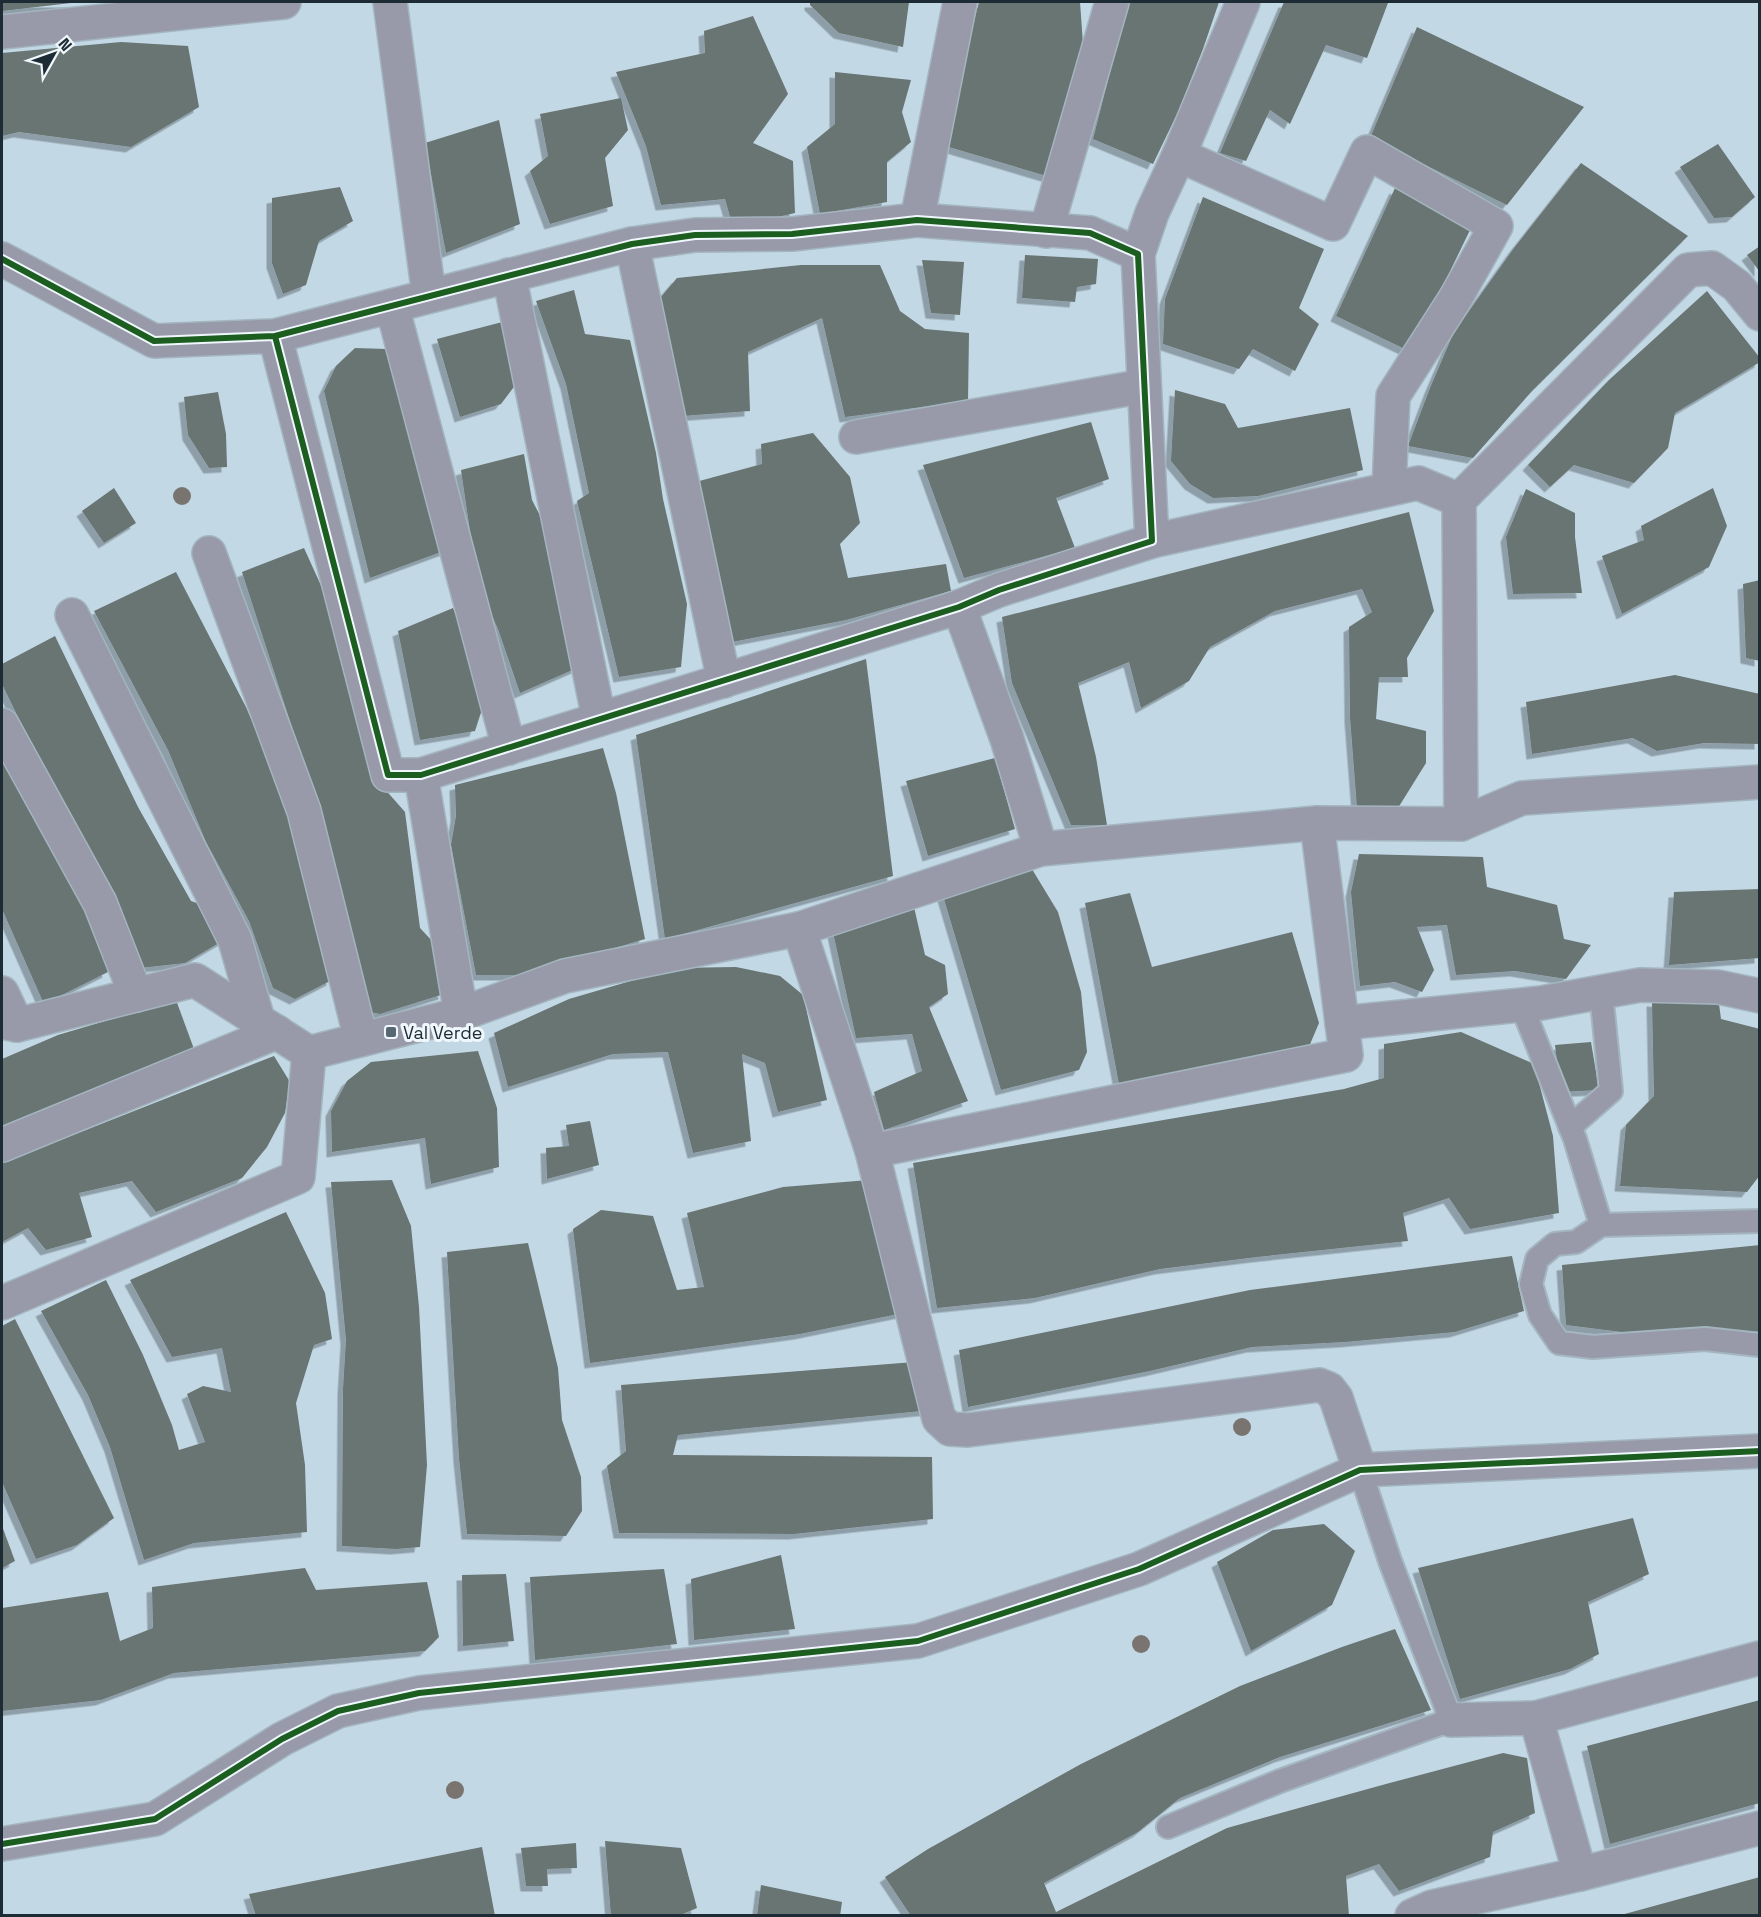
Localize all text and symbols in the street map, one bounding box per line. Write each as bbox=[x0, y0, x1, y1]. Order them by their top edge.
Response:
north arrow bbox=[24, 24, 84, 84]
text: N bbox=[54, 34, 77, 56]
place label: Val Verde bbox=[403, 1021, 482, 1044]
marker: Val Verde bbox=[384, 1025, 398, 1039]

